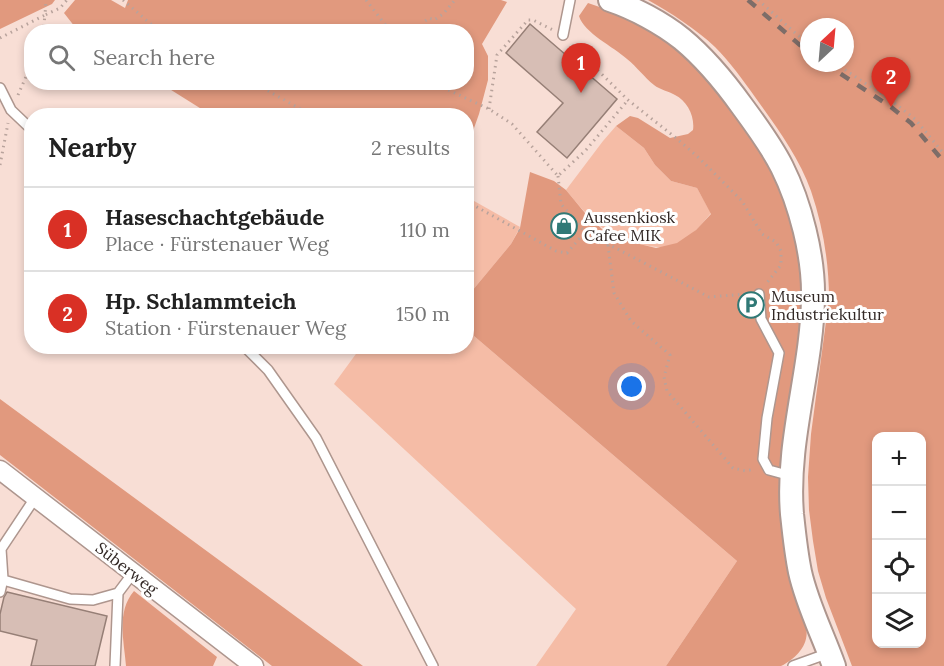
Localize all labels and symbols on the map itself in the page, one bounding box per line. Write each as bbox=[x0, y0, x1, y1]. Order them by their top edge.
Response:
north arrow bbox=[800, 18, 854, 72]
pin: 1 bbox=[562, 44, 600, 93]
pin: 2 bbox=[872, 57, 910, 107]
place label: Aussenkiosk Cafee MIK bbox=[583, 207, 676, 245]
shop icon: Aussenkiosk Cafee MIK bbox=[549, 211, 579, 241]
place label: Museum Industriekultur bbox=[771, 286, 884, 324]
parking icon: Museum Industriekultur bbox=[736, 290, 766, 320]
your location bbox=[617, 372, 646, 401]
street label: Süberweg bbox=[92, 537, 163, 599]

